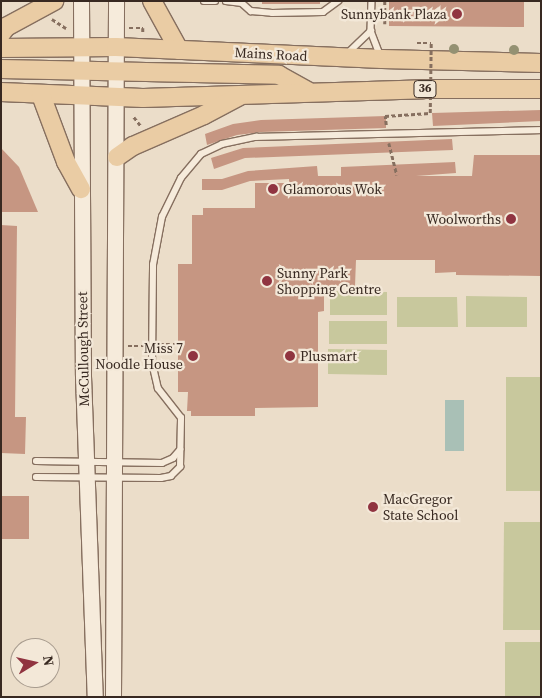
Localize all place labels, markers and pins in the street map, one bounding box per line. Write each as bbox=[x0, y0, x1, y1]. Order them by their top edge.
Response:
place label: Sunnybank Plaza bbox=[341, 6, 447, 22]
marker: Sunnybank Plaza bbox=[451, 8, 463, 20]
place label: Glamorous Wok bbox=[283, 181, 382, 197]
marker: Glamorous Wok bbox=[267, 183, 279, 195]
place label: Woolworths bbox=[426, 211, 501, 227]
marker: Woolworths bbox=[505, 213, 517, 225]
place label: Sunny Park Shopping Centre bbox=[277, 265, 381, 298]
marker: Sunny Park Shopping Centre bbox=[261, 275, 273, 287]
place label: Miss 7 Noodle House bbox=[95, 340, 183, 372]
place label: Plusmart bbox=[300, 348, 357, 364]
marker: Miss 7 Noodle House bbox=[187, 350, 199, 362]
marker: Plusmart bbox=[284, 350, 296, 362]
place label: MacGregor State School bbox=[383, 491, 458, 524]
marker: MacGregor State School bbox=[367, 501, 379, 513]

